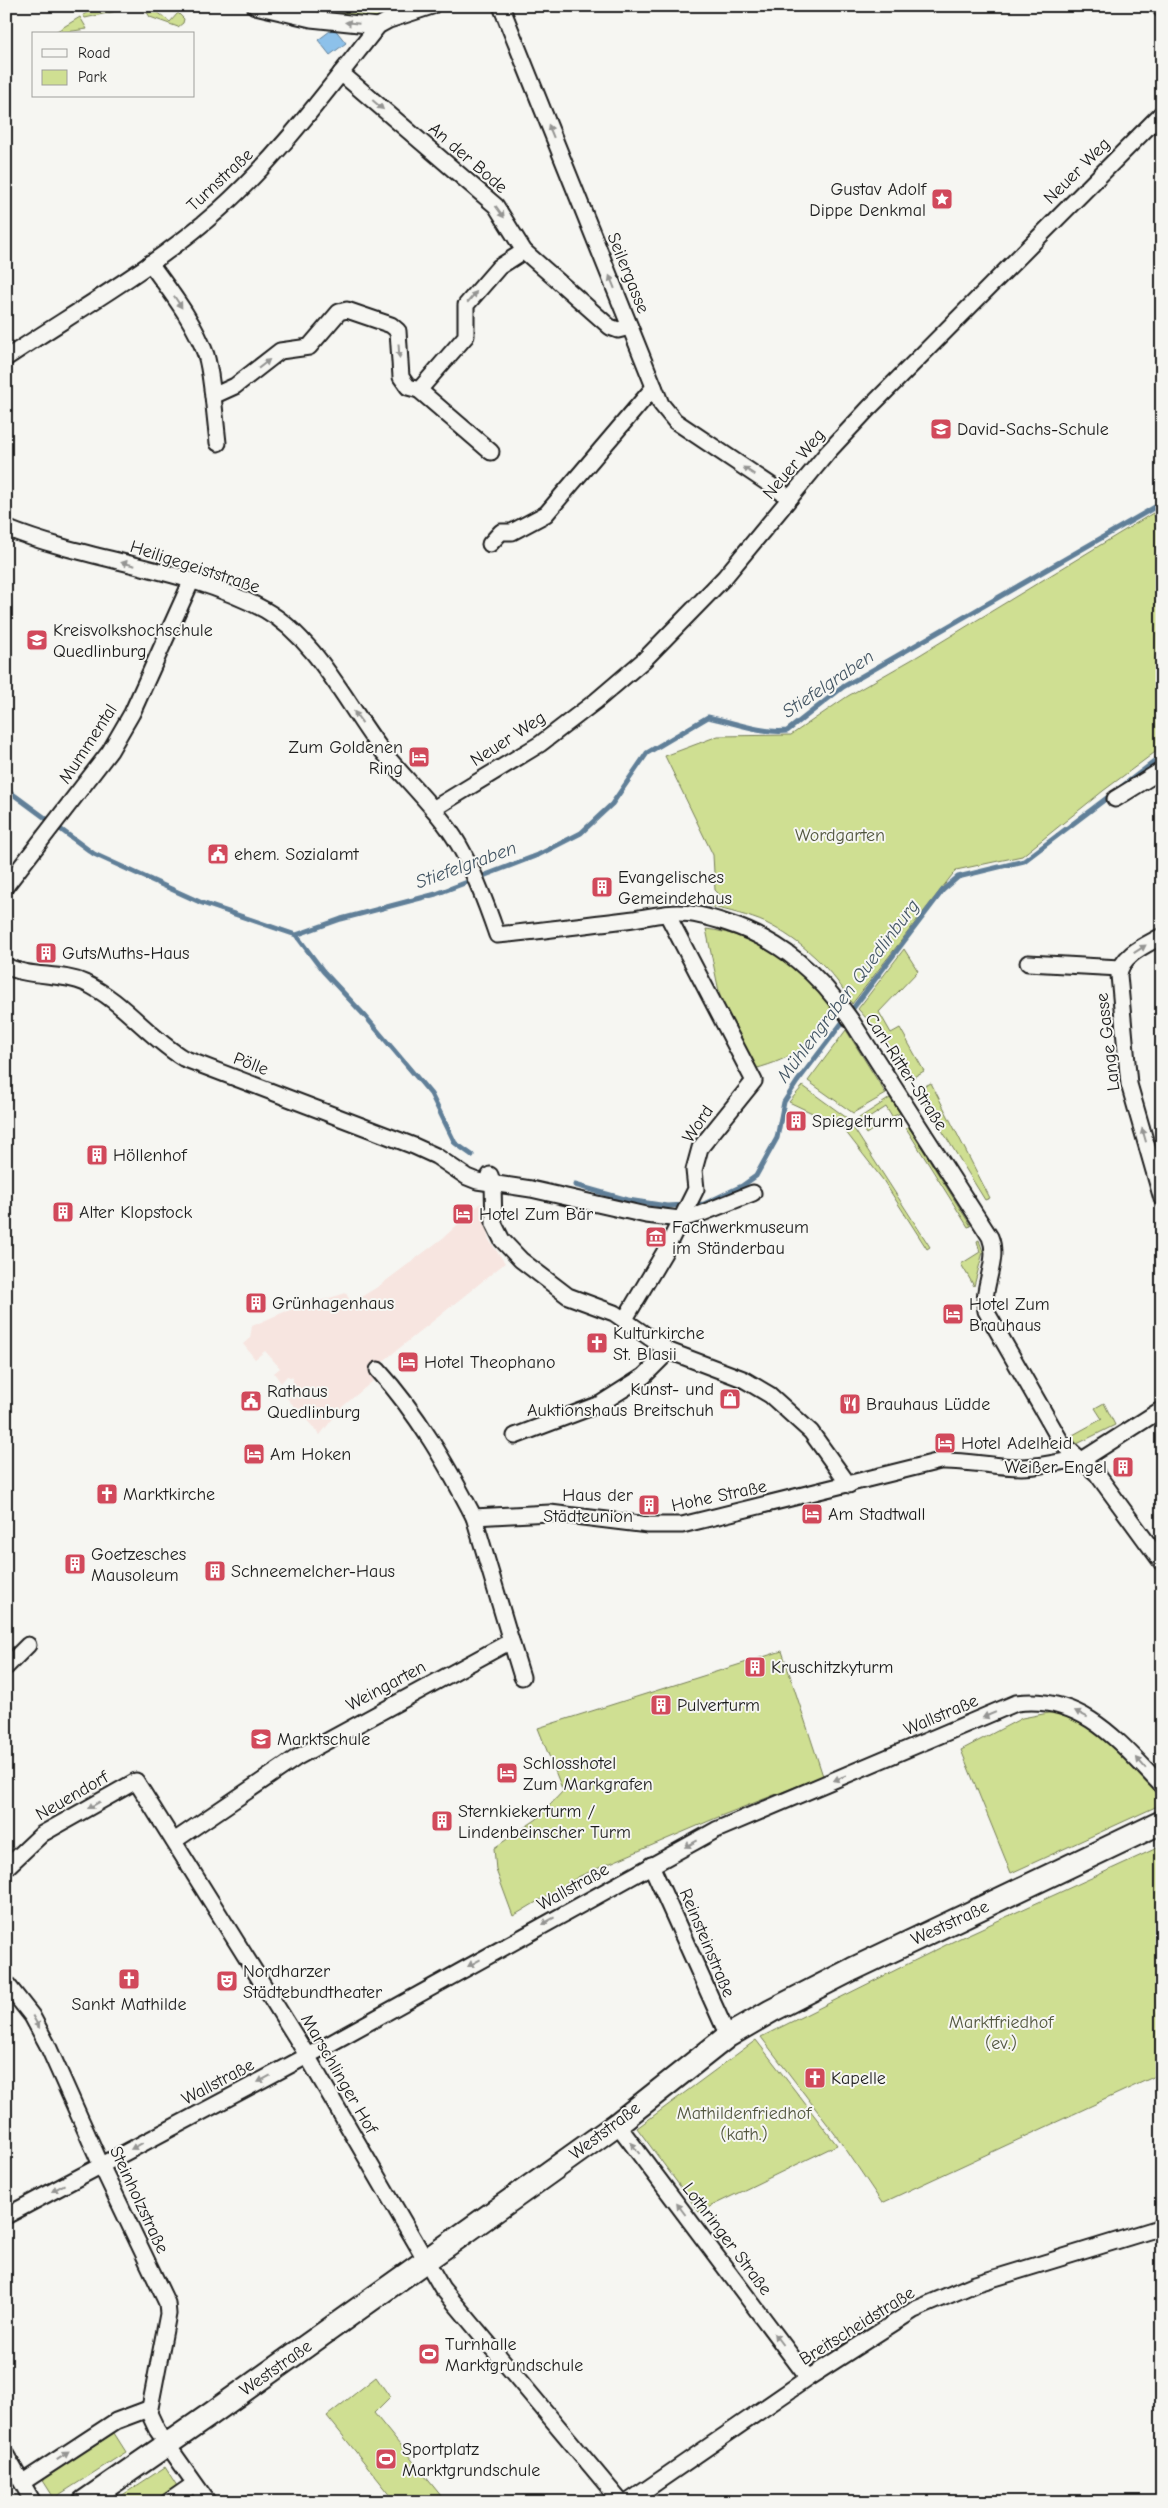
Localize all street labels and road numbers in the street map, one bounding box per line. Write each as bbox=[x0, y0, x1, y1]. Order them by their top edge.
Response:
street label: An der Bode bbox=[424, 118, 512, 198]
street label: Neuer Weg bbox=[1039, 133, 1115, 209]
street label: Turnstraße bbox=[183, 144, 257, 216]
street label: Seilergasse bbox=[602, 229, 654, 317]
street label: Neuer Weg bbox=[759, 425, 829, 503]
street label: Heiligegeiststraße bbox=[127, 536, 263, 598]
street label: Mummental bbox=[54, 700, 122, 788]
street label: Neuer Weg bbox=[467, 707, 549, 771]
street label: Lange Gasse bbox=[1092, 992, 1124, 1092]
street label: Carl-Ritter-Straße bbox=[860, 1009, 952, 1135]
street label: Pölle bbox=[231, 1048, 271, 1080]
street label: Word bbox=[678, 1101, 718, 1147]
street label: Hohe Straße bbox=[669, 1476, 769, 1516]
street label: Weingarten bbox=[343, 1656, 429, 1716]
street label: Wallstraße bbox=[901, 1690, 981, 1740]
street label: Neuendorf bbox=[32, 1766, 113, 1825]
street label: Wallstraße bbox=[533, 1859, 613, 1915]
street label: Reinsteinstraße bbox=[675, 1886, 739, 2000]
street label: Weststraße bbox=[908, 1896, 992, 1950]
street label: Marschlinger Hof bbox=[296, 2011, 382, 2138]
street label: Wallstraße bbox=[178, 2054, 258, 2110]
street label: Weststraße bbox=[565, 2098, 645, 2164]
street label: Steinholzstraße bbox=[105, 2143, 173, 2257]
street label: Lothringer Straße bbox=[678, 2179, 776, 2299]
street label: Breitscheidstraße bbox=[796, 2282, 918, 2370]
street label: Weststraße bbox=[236, 2336, 316, 2400]

